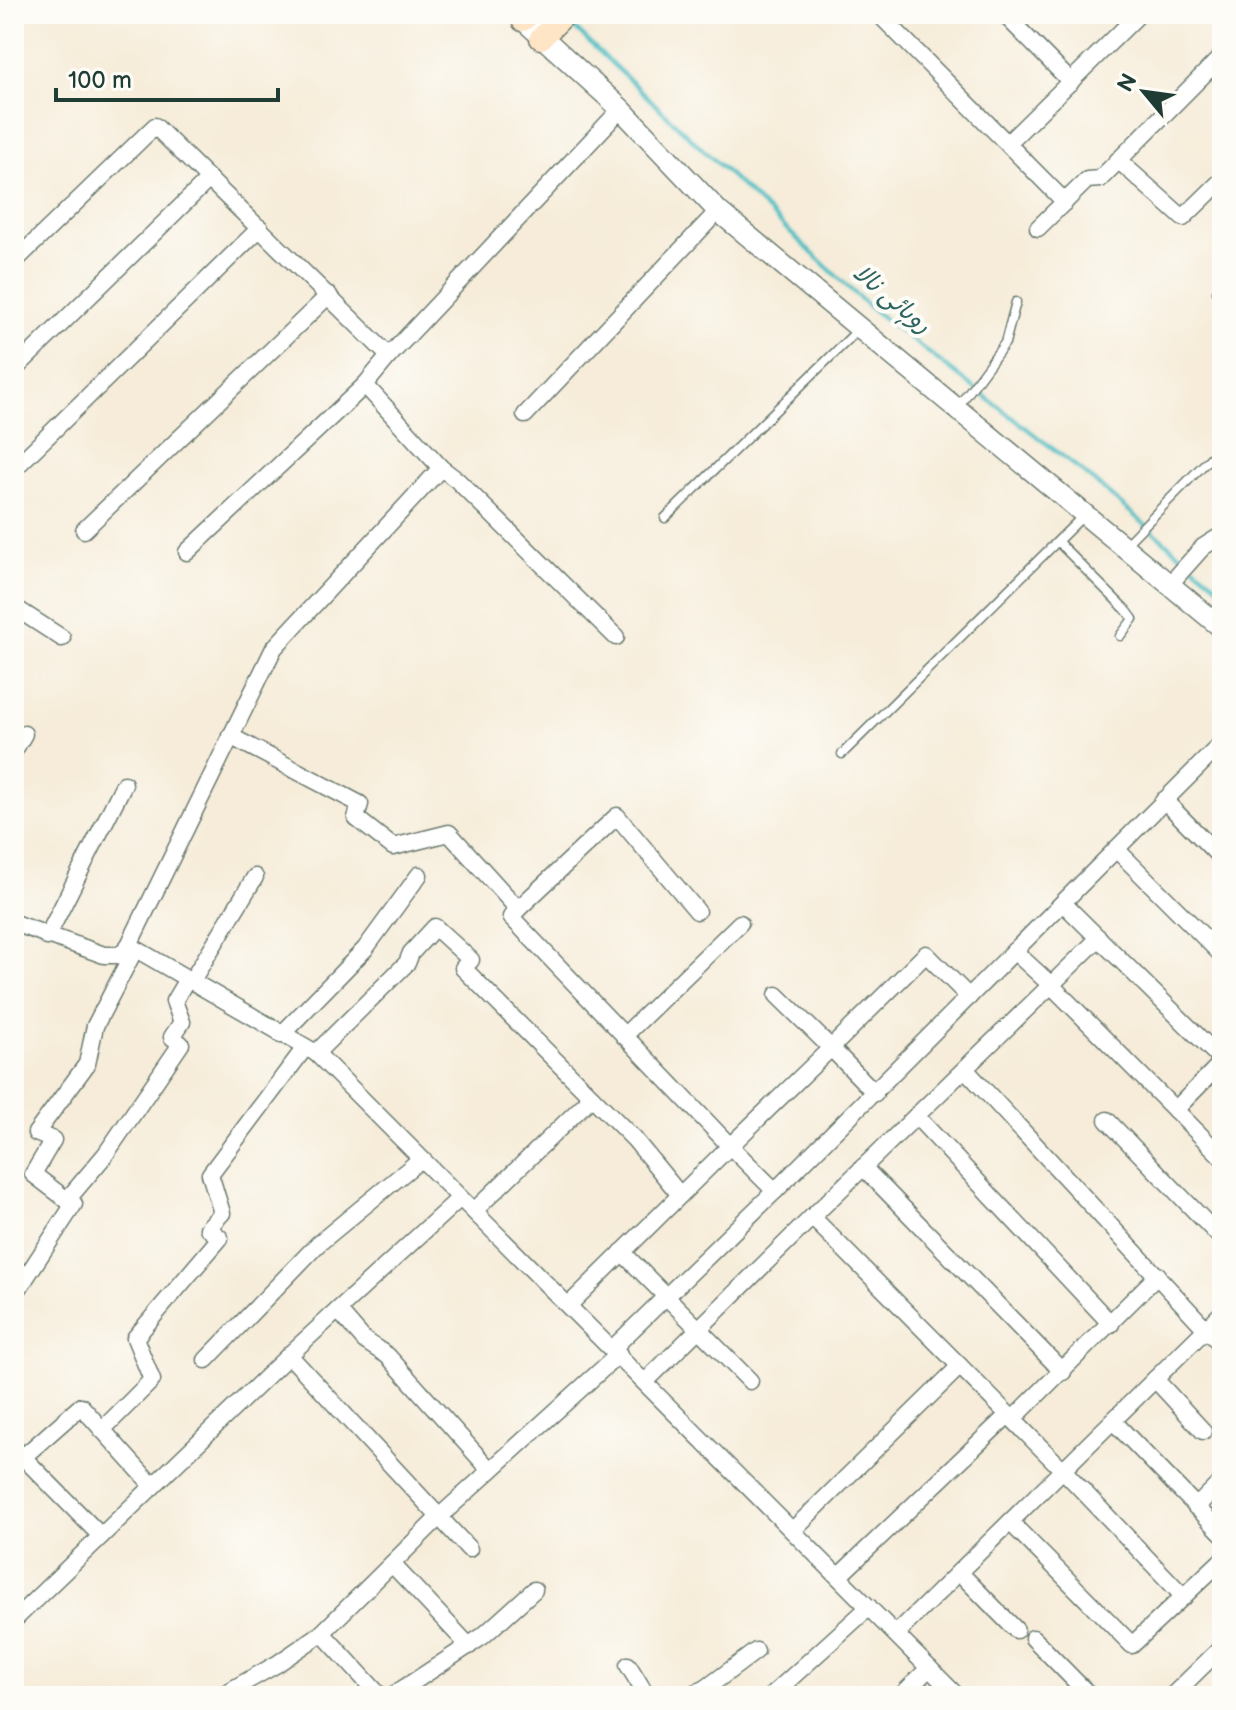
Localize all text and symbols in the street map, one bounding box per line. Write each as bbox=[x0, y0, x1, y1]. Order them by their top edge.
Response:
scale bar bbox=[56, 52, 278, 102]
north arrow bbox=[1104, 52, 1184, 132]
text: 100 m bbox=[68, 66, 132, 95]
text: N bbox=[1112, 69, 1144, 97]
water label: روہائی نالا bbox=[845, 258, 937, 342]

